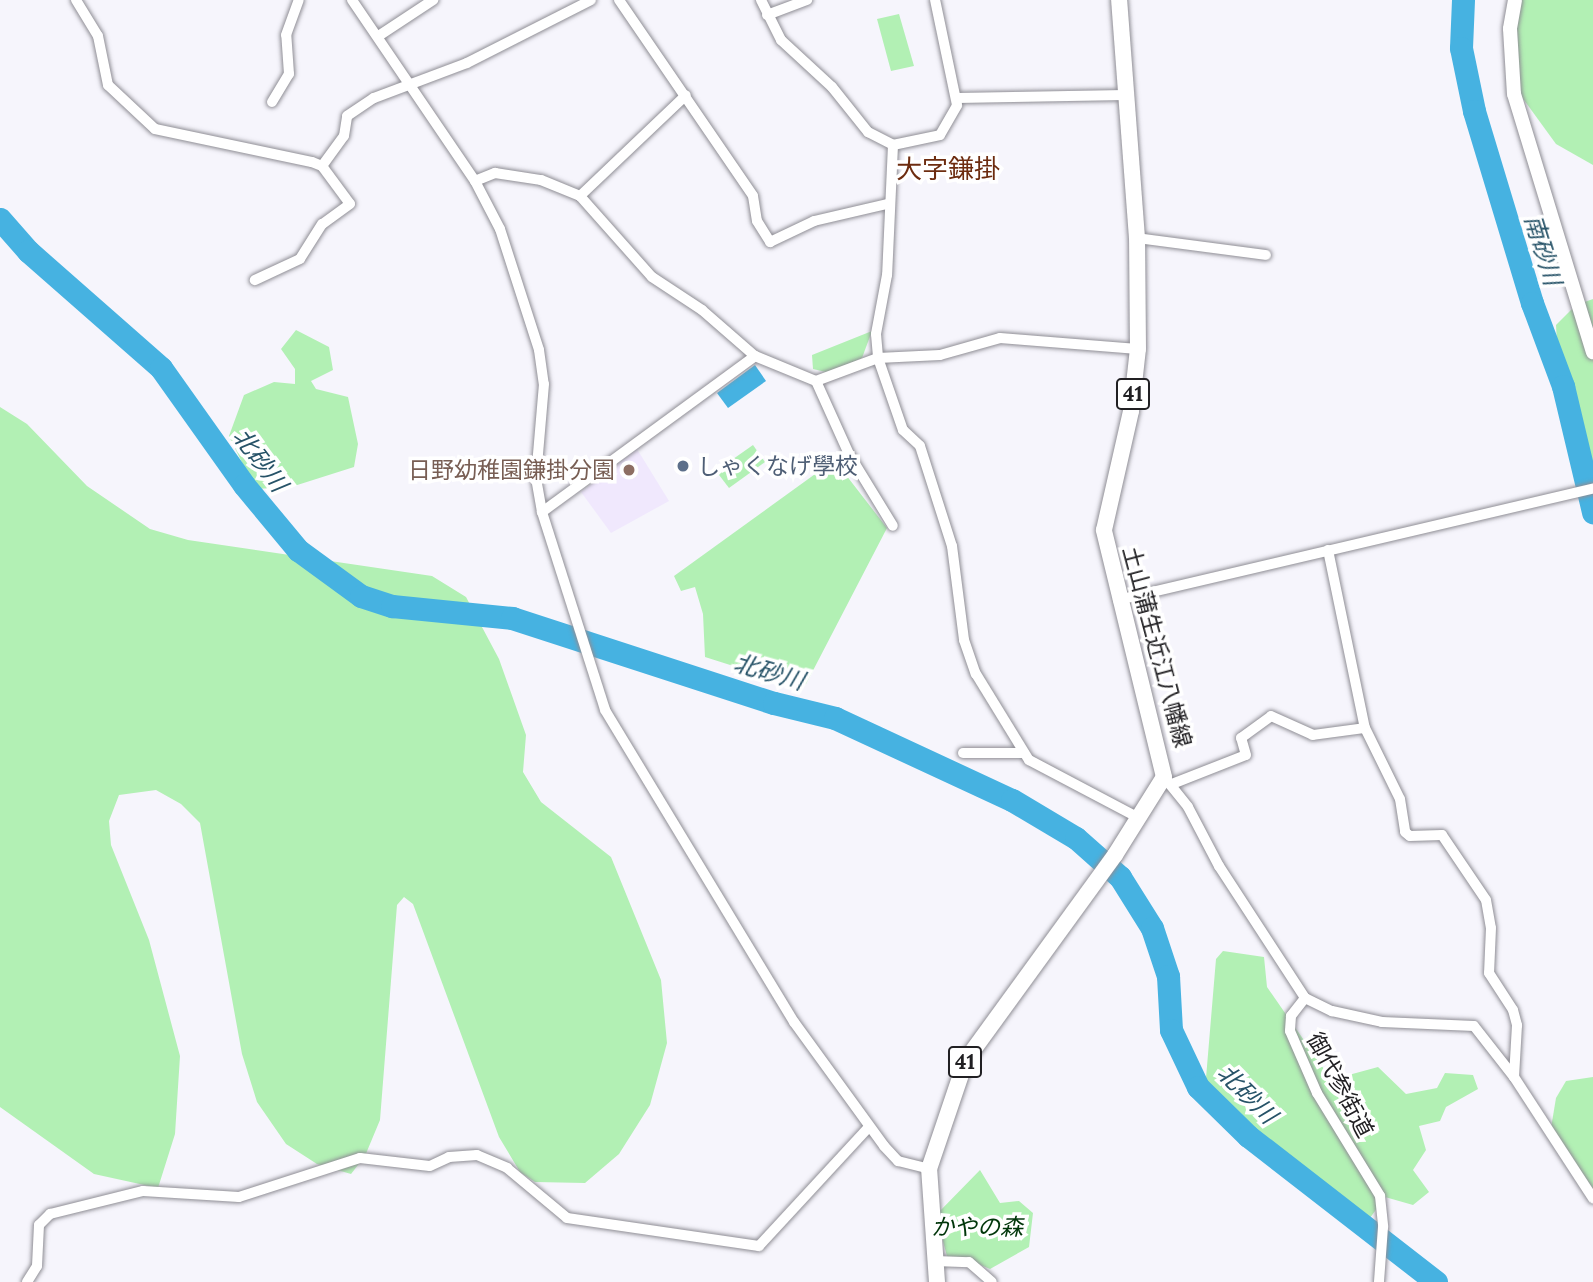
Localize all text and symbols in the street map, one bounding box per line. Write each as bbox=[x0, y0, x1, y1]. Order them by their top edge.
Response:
district label: 大字鎌掛 bbox=[896, 153, 1000, 185]
water label: 南砂川 bbox=[1519, 211, 1567, 289]
road number: 41 bbox=[1116, 376, 1150, 412]
water label: 北砂川 bbox=[227, 423, 293, 497]
place label: しゃくなげ學校 bbox=[697, 452, 858, 480]
place label: 日野幼稚園鎌掛分園 bbox=[408, 456, 615, 484]
marker: しゃくなげ學校 bbox=[675, 458, 691, 474]
marker: 日野幼稚園鎌掛分園 bbox=[621, 462, 637, 478]
street label: 土山蒲生近江八幡線 bbox=[1117, 543, 1197, 751]
water label: 北砂川 bbox=[730, 648, 808, 696]
street label: 御代参街道 bbox=[1301, 1028, 1379, 1142]
road number: 41 bbox=[948, 1044, 982, 1080]
water label: 北砂川 bbox=[1211, 1058, 1283, 1130]
park label: かやの森 bbox=[931, 1213, 1023, 1241]

